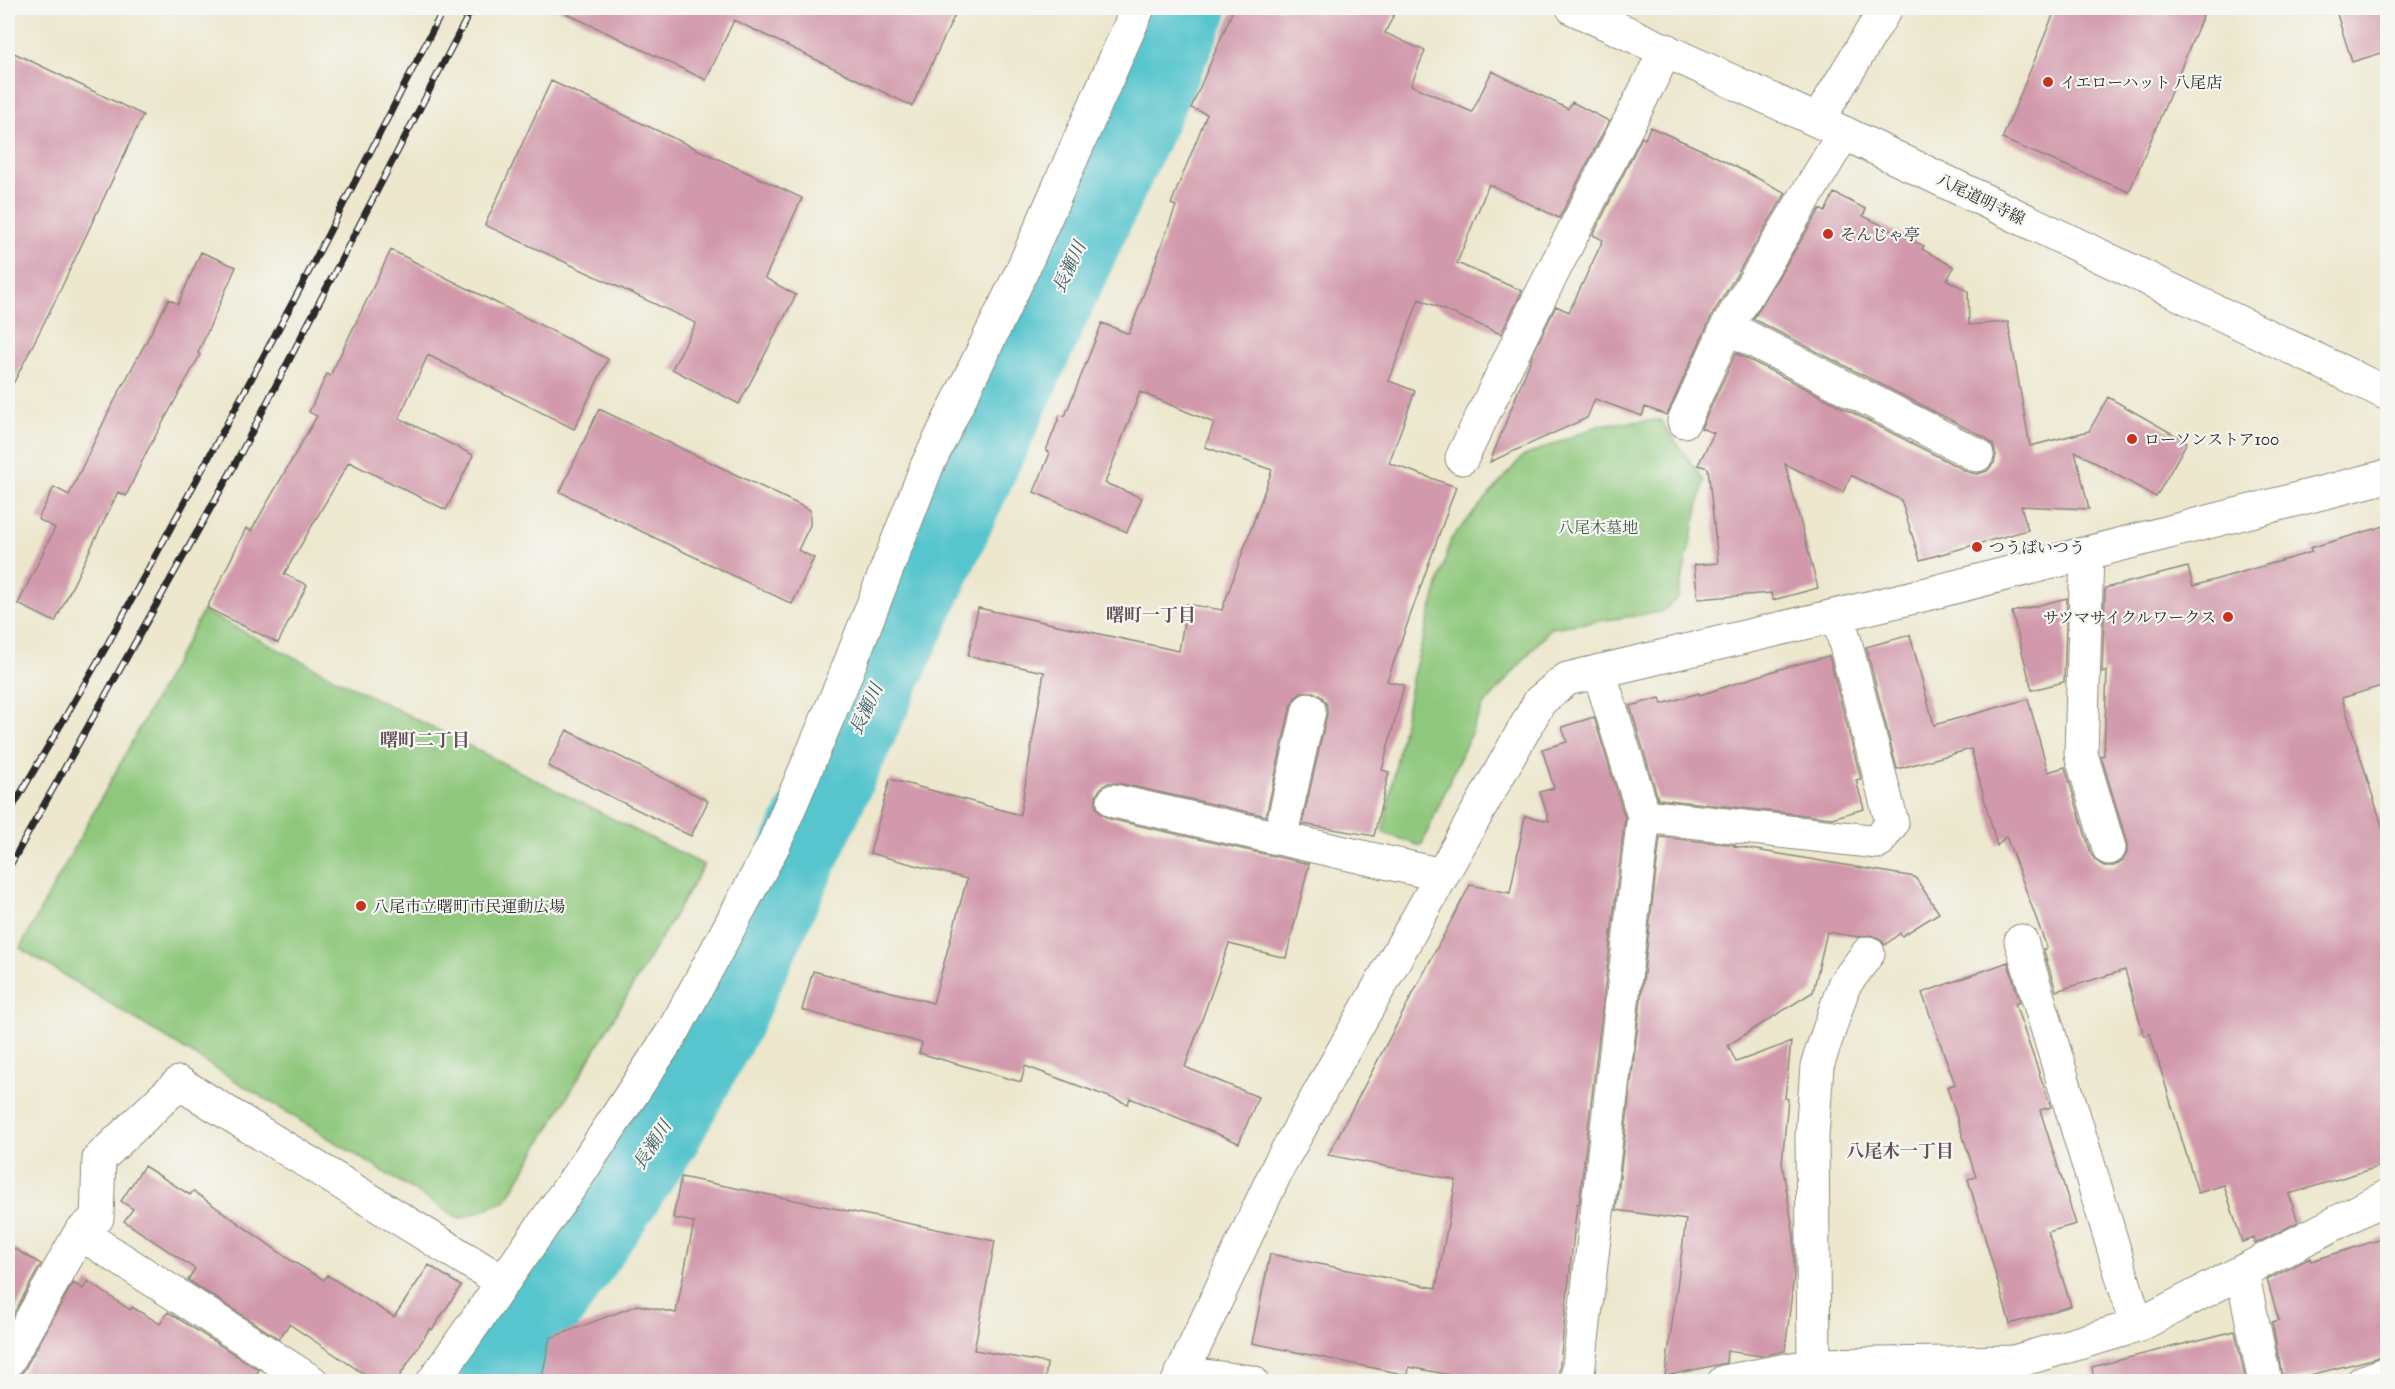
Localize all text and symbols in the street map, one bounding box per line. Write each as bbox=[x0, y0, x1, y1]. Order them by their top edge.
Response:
place label: イエローハット 八尾店 bbox=[2060, 73, 2222, 92]
marker: イエローハット 八尾店 bbox=[2041, 75, 2055, 89]
street label: 八尾道明寺線 bbox=[1934, 169, 2028, 229]
place label: そんじゃ亭 bbox=[1840, 225, 1920, 244]
marker: そんじゃ亭 bbox=[1821, 227, 1835, 241]
water label: 長瀬川 bbox=[1048, 236, 1091, 296]
place label: ローソンストア100 bbox=[2144, 430, 2279, 449]
marker: ローソンストア100 bbox=[2125, 432, 2139, 446]
park label: 八尾木墓地 bbox=[1558, 518, 1638, 537]
place label: つうばいつう bbox=[1989, 538, 2085, 557]
marker: つうばいつう bbox=[1970, 540, 1984, 554]
district label: 曙町一丁目 bbox=[1106, 604, 1196, 626]
place label: サツマサイクルワークス bbox=[2043, 608, 2216, 627]
marker: サツマサイクルワークス bbox=[2221, 610, 2235, 624]
water label: 長瀬川 bbox=[845, 678, 888, 738]
district label: 曙町二丁目 bbox=[380, 729, 470, 751]
place label: 八尾市立曙町市民運動広場 bbox=[373, 897, 565, 916]
marker: 八尾市立曙町市民運動広場 bbox=[354, 899, 368, 913]
water label: 長瀬川 bbox=[628, 1115, 677, 1174]
district label: 八尾木一丁目 bbox=[1846, 1140, 1954, 1162]

